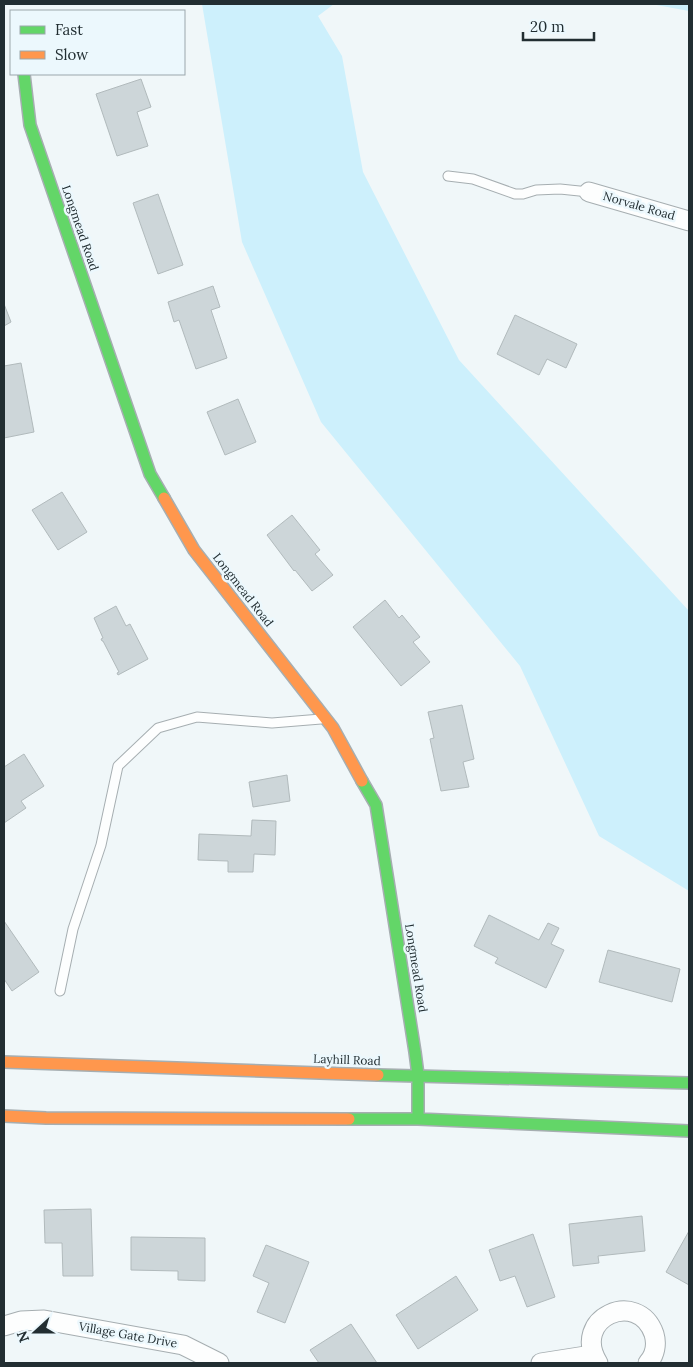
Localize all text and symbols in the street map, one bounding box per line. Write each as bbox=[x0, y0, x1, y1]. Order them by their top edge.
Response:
legend bbox=[10, 10, 185, 75]
scale bar bbox=[523, 10, 594, 42]
text: 20 m bbox=[530, 17, 565, 36]
text: Fast bbox=[55, 20, 83, 39]
text: Slow bbox=[55, 45, 88, 64]
street label: Longmead Road bbox=[59, 183, 102, 273]
street label: Norvale Road bbox=[601, 188, 677, 223]
street label: Longmead Road bbox=[210, 550, 277, 630]
street label: Longmead Road bbox=[402, 923, 431, 1013]
street label: Layhill Road bbox=[313, 1051, 381, 1068]
north arrow bbox=[10, 1307, 60, 1357]
street label: Village Gate Drive bbox=[77, 1318, 179, 1351]
text: N bbox=[12, 1328, 33, 1345]

